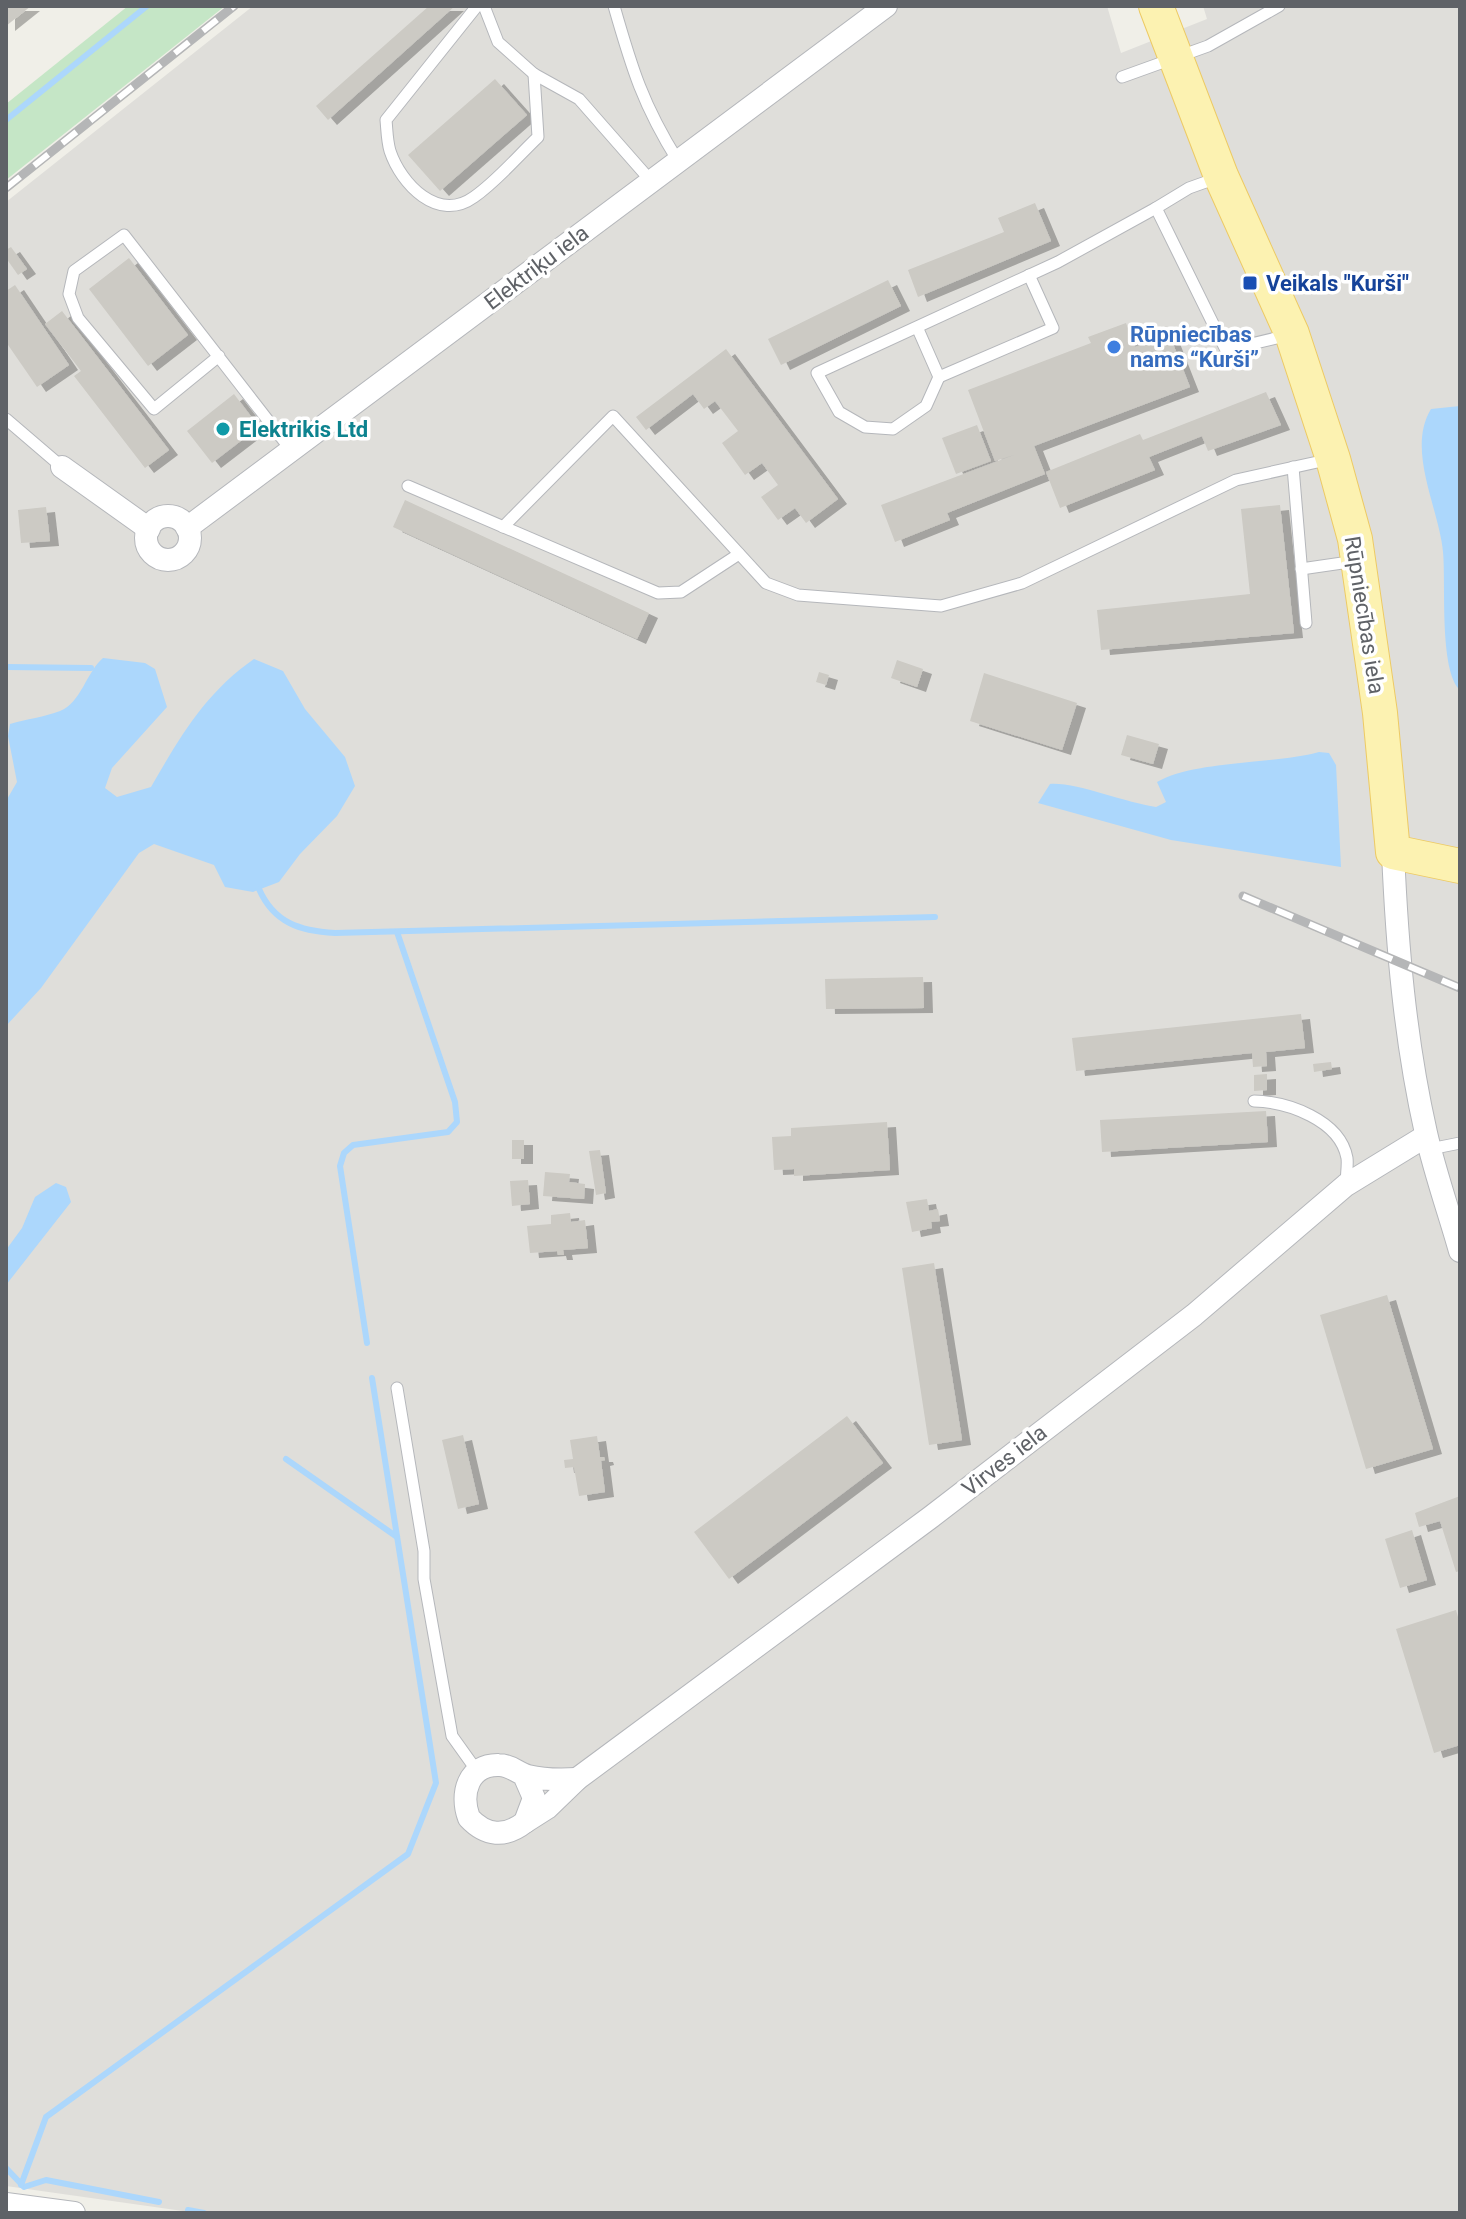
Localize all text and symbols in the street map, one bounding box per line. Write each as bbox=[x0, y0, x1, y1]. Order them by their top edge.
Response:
street label: Elektriķu iela bbox=[479, 220, 593, 315]
place label: Veikals "Kurši" bbox=[1266, 271, 1409, 296]
marker: Veikals "Kurši" bbox=[1241, 274, 1259, 292]
place label: Rūpniecības nams “Kurši” bbox=[1130, 322, 1259, 372]
marker: Rūpniecības nams “Kurši” bbox=[1105, 338, 1123, 356]
place label: Elektrikis Ltd bbox=[239, 417, 368, 442]
marker: Elektrikis Ltd bbox=[214, 420, 232, 438]
street label: Rūpniecības iela bbox=[1340, 534, 1389, 696]
street label: Virves iela bbox=[957, 1420, 1052, 1501]

